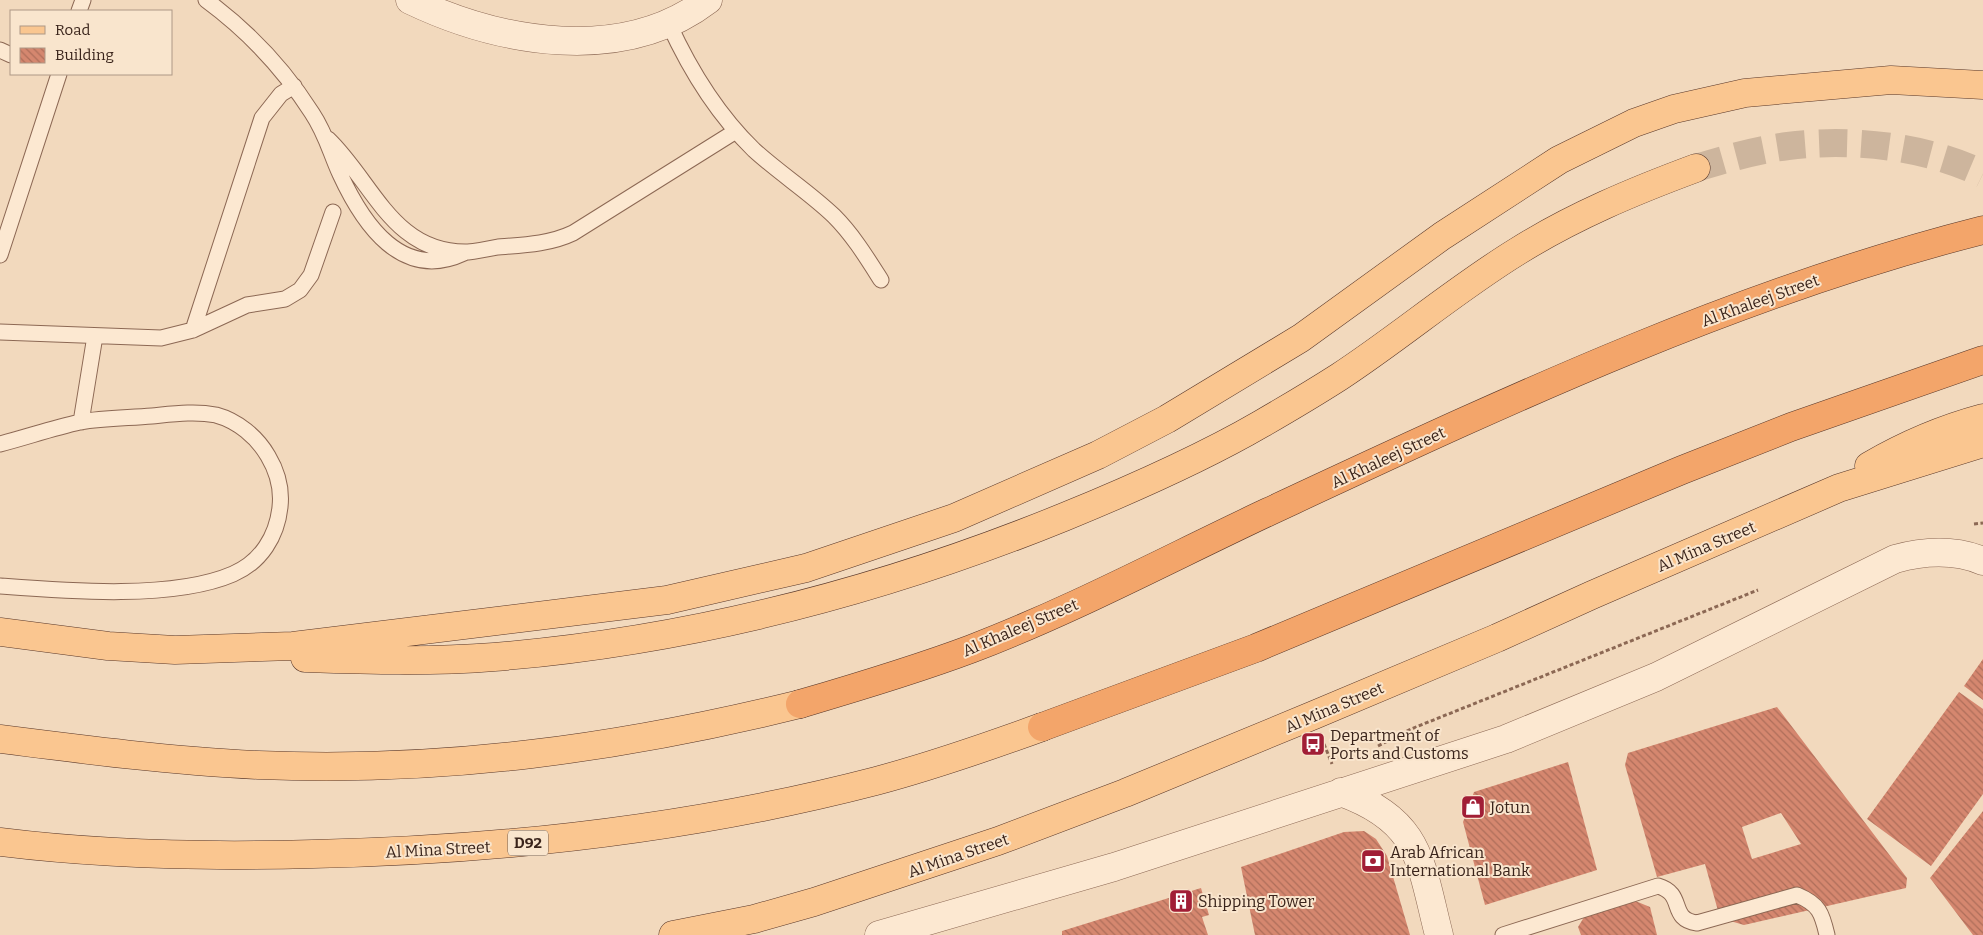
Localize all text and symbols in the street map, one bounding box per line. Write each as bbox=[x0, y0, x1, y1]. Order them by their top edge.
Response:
legend bbox=[10, 10, 172, 75]
text: Road bbox=[55, 21, 90, 39]
text: Building bbox=[55, 46, 114, 64]
street label: Al Khaleej Street bbox=[1699, 270, 1822, 331]
street label: Al Khaleej Street bbox=[1328, 423, 1448, 492]
street label: Al Mina Street bbox=[1654, 517, 1759, 576]
street label: Al Khaleej Street bbox=[960, 594, 1081, 660]
street label: Al Mina Street bbox=[1282, 678, 1387, 737]
place label: Department of Ports and Customs bbox=[1330, 726, 1469, 763]
bus stop icon: Department of Ports and Customs bbox=[1300, 731, 1326, 757]
shop icon: Jotun bbox=[1460, 794, 1486, 820]
place label: Jotun bbox=[1489, 798, 1530, 817]
street label: Al Mina Street bbox=[905, 829, 1011, 882]
road number: D92 bbox=[508, 830, 548, 856]
street label: Al Mina Street bbox=[385, 837, 491, 862]
place label: Arab African International Bank bbox=[1390, 843, 1530, 880]
bank icon: Arab African International Bank bbox=[1360, 848, 1386, 874]
building icon: Shipping Tower bbox=[1168, 888, 1194, 914]
place label: Shipping Tower bbox=[1198, 892, 1314, 911]

